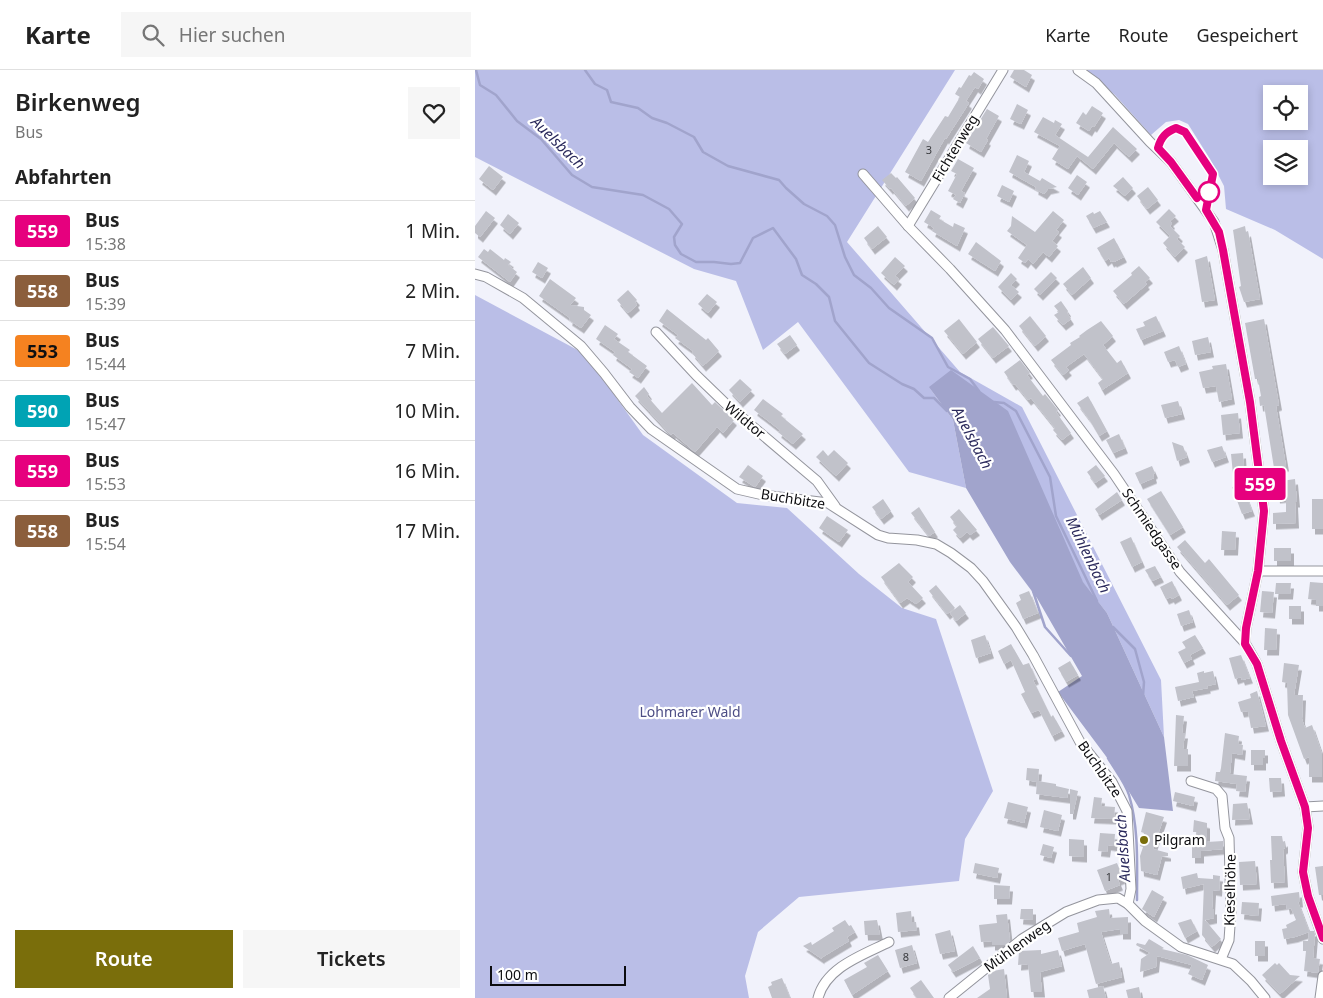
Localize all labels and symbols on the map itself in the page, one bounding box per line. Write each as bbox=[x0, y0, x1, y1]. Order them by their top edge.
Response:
water label: Auelsbach bbox=[527, 111, 590, 173]
street label: Fichtenweg bbox=[927, 111, 982, 185]
house number: 3 bbox=[926, 142, 932, 157]
unlabelled marker bbox=[1198, 181, 1220, 203]
street label: Wildtor bbox=[721, 397, 770, 443]
water label: Auelsbach bbox=[948, 402, 998, 472]
line badge: 559 bbox=[1231, 468, 1289, 500]
street label: Buchbitze bbox=[760, 484, 827, 513]
street label: Schmiedgasse bbox=[1118, 484, 1187, 573]
water label: Mühlenbach bbox=[1062, 513, 1116, 596]
park label: Lohmarer Wald bbox=[639, 702, 741, 721]
street label: Buchbitze bbox=[1074, 737, 1127, 801]
water label: Auelsbach bbox=[1110, 814, 1134, 884]
place label: Pilgram bbox=[1154, 830, 1205, 849]
marker: Pilgram bbox=[1138, 834, 1150, 846]
street label: Kieselhöhe bbox=[1219, 854, 1240, 926]
house number: 1 bbox=[1106, 869, 1112, 884]
street label: Mühlenweg bbox=[980, 915, 1054, 976]
house number: 8 bbox=[903, 949, 909, 964]
scale bar bbox=[490, 963, 626, 986]

